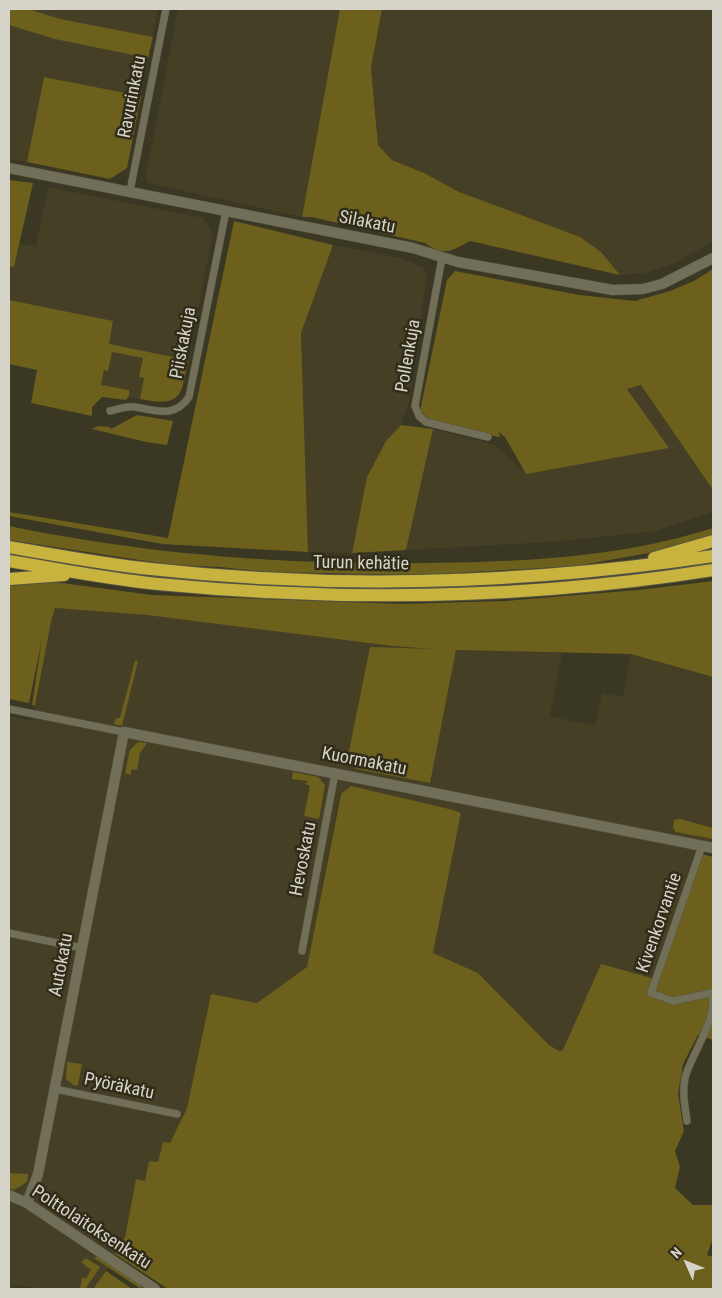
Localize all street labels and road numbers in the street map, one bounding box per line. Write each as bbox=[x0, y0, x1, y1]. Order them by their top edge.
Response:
street label: Ravurinkatu bbox=[114, 54, 152, 140]
street label: Silakatu bbox=[337, 207, 397, 239]
street label: Piiskakuja bbox=[166, 305, 202, 381]
street label: Pollenkuja bbox=[392, 318, 426, 394]
street label: Turun kehätie bbox=[313, 552, 409, 576]
street label: Kuormakatu bbox=[320, 743, 408, 781]
street label: Hevoskatu bbox=[286, 820, 322, 898]
street label: Kivenkorvantie bbox=[633, 870, 687, 976]
street label: Autokatu bbox=[45, 932, 79, 998]
street label: Pyöräkatu bbox=[82, 1069, 156, 1105]
street label: Polttolaitoksenkatu bbox=[27, 1181, 155, 1275]

